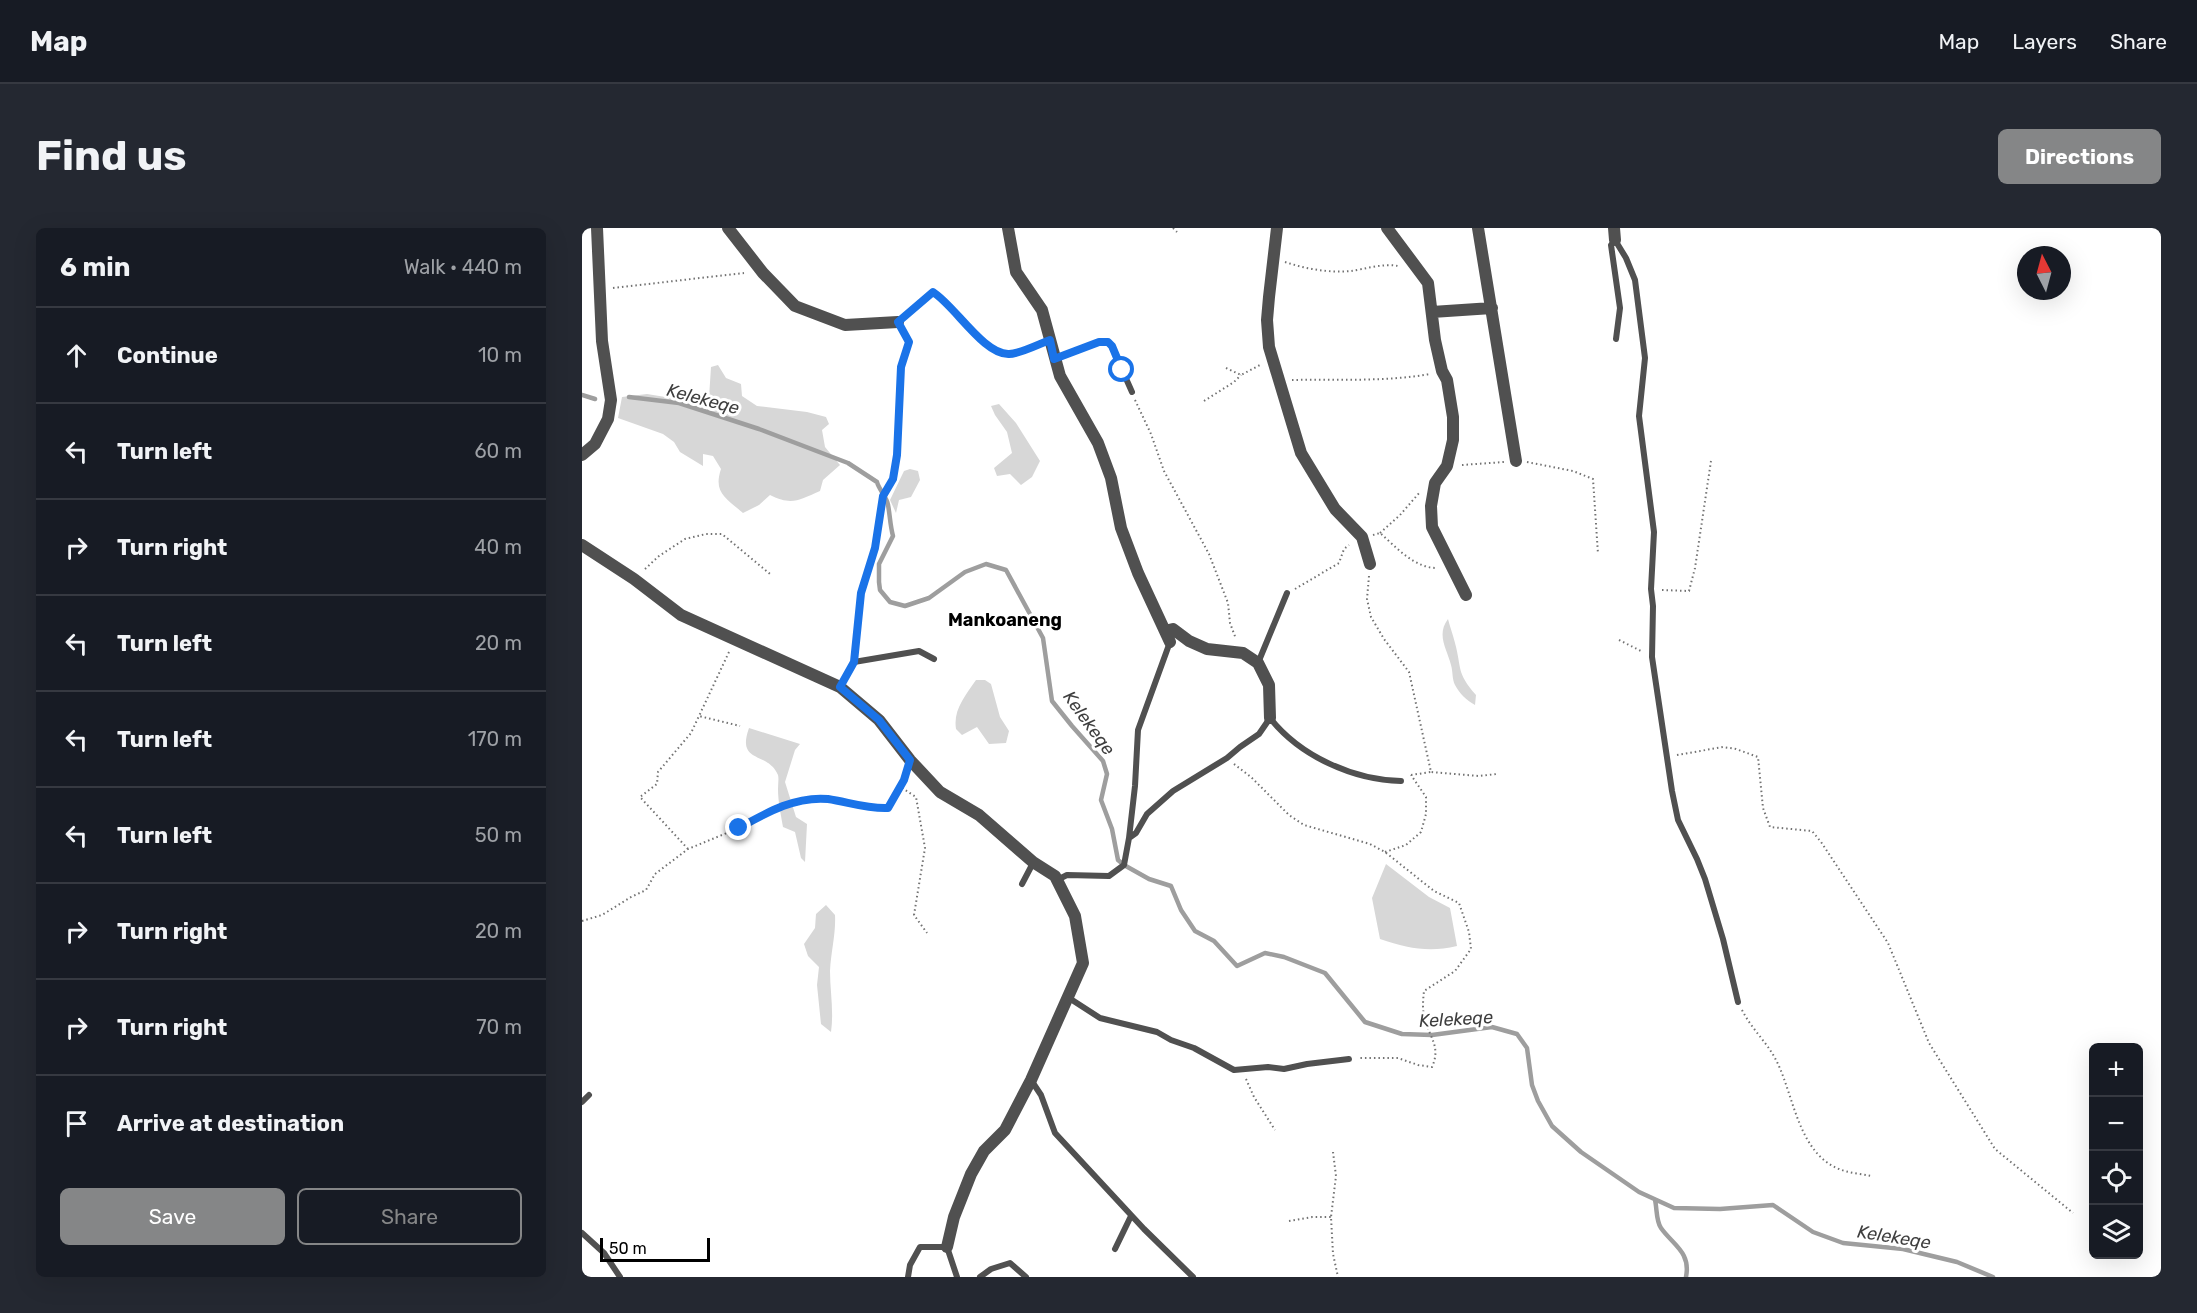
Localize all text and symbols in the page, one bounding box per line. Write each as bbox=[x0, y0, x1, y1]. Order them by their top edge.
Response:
text: Map bbox=[30, 25, 87, 58]
text: Map bbox=[1938, 29, 1979, 54]
text: Layers bbox=[2012, 29, 2077, 54]
text: Share bbox=[2110, 29, 2167, 54]
button: Directions bbox=[1998, 129, 2161, 184]
text: Find us bbox=[36, 131, 187, 181]
north arrow bbox=[2017, 246, 2071, 300]
text: 6 min bbox=[60, 252, 130, 283]
text: Walk · 440 m bbox=[404, 255, 522, 279]
icon: ahead bbox=[60, 339, 93, 372]
text: Continue bbox=[117, 342, 218, 369]
text: 10 m bbox=[478, 343, 522, 367]
route start bbox=[1108, 356, 1134, 382]
water label: Kelekeqe bbox=[664, 379, 742, 419]
icon: left bbox=[60, 435, 93, 468]
text: Turn left bbox=[117, 438, 212, 465]
text: 60 m bbox=[475, 439, 522, 463]
icon: right bbox=[60, 531, 93, 564]
text: Turn right bbox=[117, 534, 227, 561]
text: 40 m bbox=[474, 535, 522, 559]
district label: Mankoaneng bbox=[948, 609, 1062, 631]
icon: left bbox=[60, 627, 93, 660]
text: Turn left bbox=[117, 630, 212, 657]
text: 20 m bbox=[475, 631, 522, 655]
water label: Kelekeqe bbox=[1058, 687, 1120, 759]
icon: left bbox=[60, 723, 93, 756]
text: Turn left bbox=[117, 726, 212, 753]
text: 170 m bbox=[468, 727, 522, 751]
route end bbox=[725, 814, 751, 840]
icon: left bbox=[60, 819, 93, 852]
text: Turn left bbox=[117, 822, 212, 849]
text: 50 m bbox=[475, 823, 522, 847]
icon: right bbox=[60, 915, 93, 948]
text: Turn right bbox=[117, 918, 227, 945]
text: 20 m bbox=[475, 919, 522, 943]
water label: Kelekeqe bbox=[1418, 1006, 1494, 1032]
icon: right bbox=[60, 1011, 93, 1044]
text: Turn right bbox=[117, 1014, 227, 1041]
text: 70 m bbox=[476, 1015, 522, 1039]
map controls bbox=[2089, 1043, 2143, 1259]
button: + bbox=[2089, 1043, 2143, 1097]
button: − bbox=[2089, 1097, 2143, 1151]
icon: arrive bbox=[60, 1107, 93, 1140]
text: Arrive at destination bbox=[117, 1110, 344, 1137]
button: locate bbox=[2089, 1151, 2143, 1205]
button: Save bbox=[60, 1188, 285, 1245]
button: Share bbox=[297, 1188, 522, 1245]
button: layers bbox=[2089, 1205, 2143, 1259]
water label: Kelekeqe bbox=[1856, 1220, 1932, 1254]
scale bar bbox=[600, 1235, 710, 1262]
text: 50 m bbox=[609, 1239, 647, 1258]

